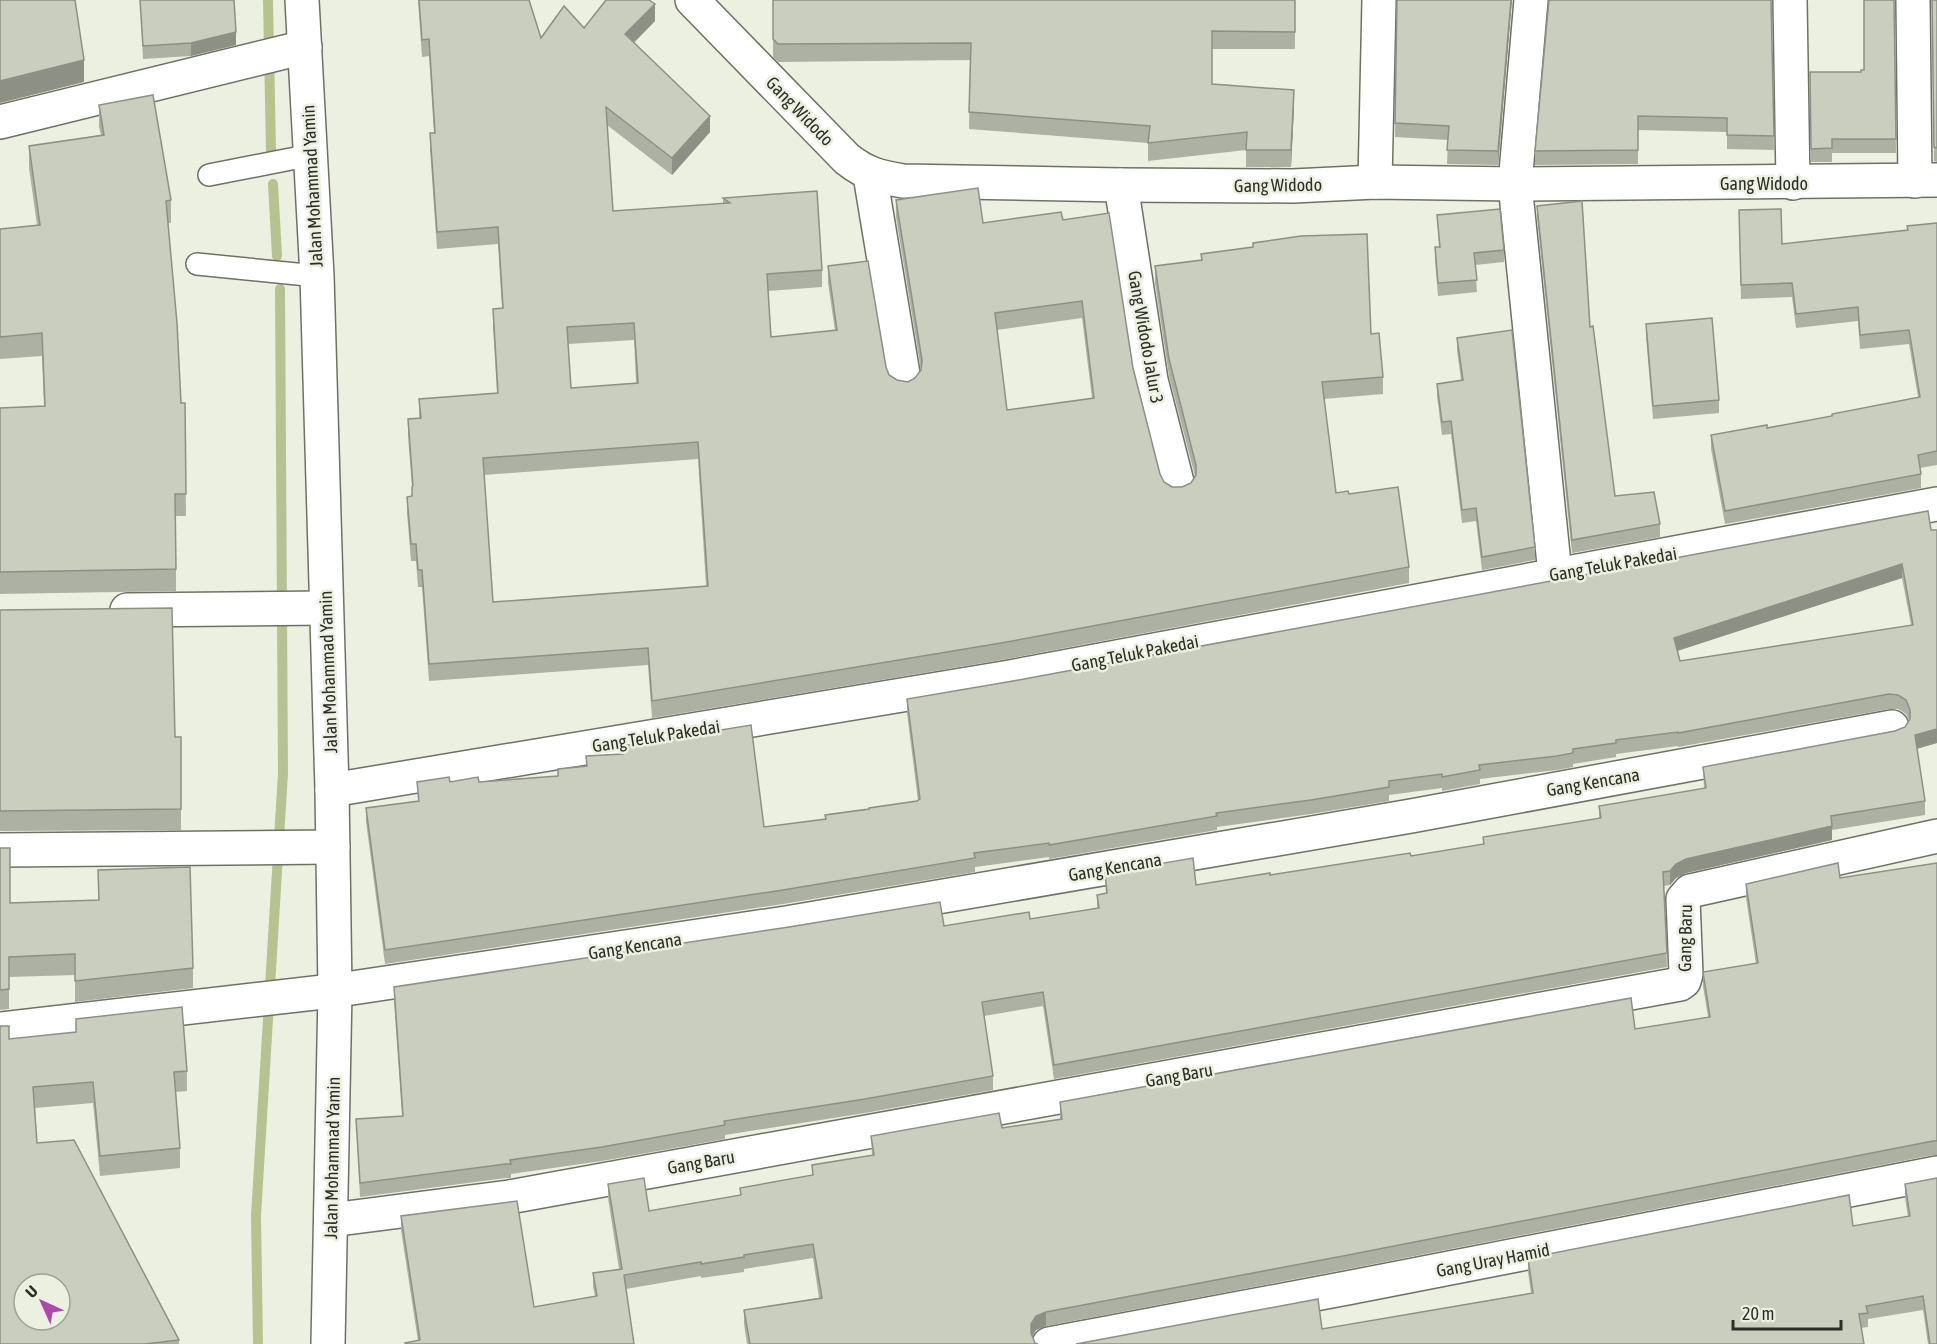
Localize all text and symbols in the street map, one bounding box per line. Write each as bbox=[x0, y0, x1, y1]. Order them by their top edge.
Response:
street label: Gang Widodo bbox=[762, 72, 838, 150]
street label: Jalan Mohammad Yamin bbox=[297, 104, 327, 268]
street label: Gang Widodo bbox=[1720, 173, 1808, 194]
street label: Gang Widodo bbox=[1234, 174, 1322, 196]
street label: Gang Widodo Jalur 3 bbox=[1124, 269, 1168, 405]
street label: Gang Teluk Pakedai bbox=[1548, 542, 1678, 586]
street label: Jalan Mohammad Yamin bbox=[315, 590, 341, 754]
street label: Gang Teluk Pakedai bbox=[1070, 630, 1200, 676]
street label: Gang Teluk Pakedai bbox=[591, 716, 721, 756]
street label: Gang Kencana bbox=[1545, 763, 1641, 801]
street label: Gang Kencana bbox=[1067, 848, 1163, 886]
street label: Gang Baru bbox=[1674, 904, 1696, 972]
street label: Gang Kencana bbox=[587, 928, 683, 964]
street label: Gang Baru bbox=[1144, 1059, 1214, 1091]
street label: Jalan Mohammad Yamin bbox=[320, 1077, 344, 1239]
street label: Gang Baru bbox=[666, 1146, 736, 1178]
street label: Gang Uray Hamid bbox=[1434, 1239, 1552, 1281]
north arrow bbox=[12, 1272, 72, 1332]
text: U bbox=[22, 1282, 41, 1301]
scale bar bbox=[1733, 1293, 1841, 1331]
text: 20 m bbox=[1742, 1303, 1774, 1324]

